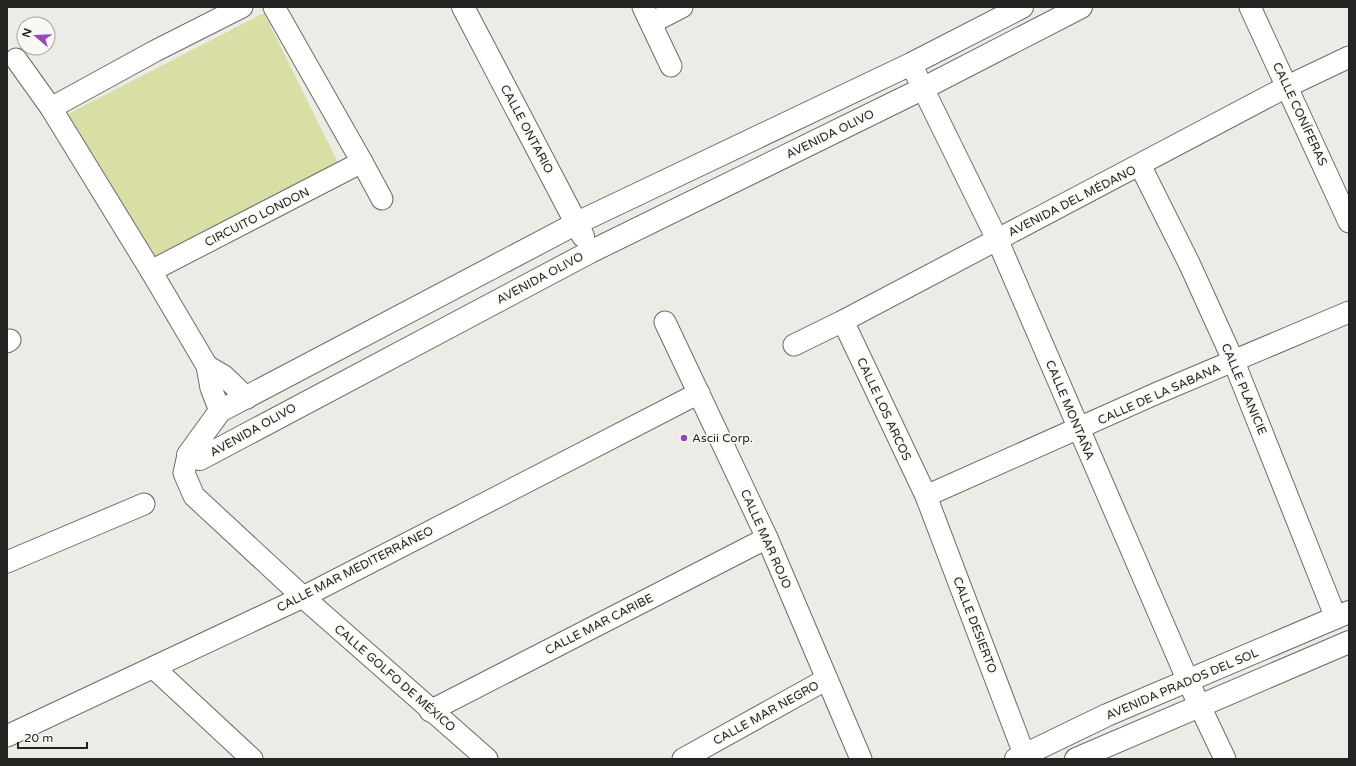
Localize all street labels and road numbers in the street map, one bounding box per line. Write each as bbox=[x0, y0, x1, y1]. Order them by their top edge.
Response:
street label: CALLE CONÍFERAS bbox=[1270, 60, 1330, 168]
street label: CALLE ONTARIO bbox=[498, 82, 556, 176]
street label: AVENIDA OLIVO bbox=[784, 106, 877, 161]
street label: AVENIDA DEL MÉDANO bbox=[1006, 163, 1138, 239]
street label: CIRCUITO LONDON bbox=[202, 184, 312, 250]
street label: AVENIDA OLIVO bbox=[494, 249, 586, 307]
street label: CALLE PLANICIE bbox=[1218, 341, 1270, 437]
street label: CALLE LOS ARCOS bbox=[854, 355, 914, 463]
street label: CALLE MONTAÑA bbox=[1043, 358, 1097, 462]
street label: CALLE DE LA SABANA bbox=[1096, 361, 1222, 427]
street label: AVENIDA OLIVO bbox=[207, 400, 299, 459]
street label: CALLE MAR ROJO bbox=[738, 487, 794, 591]
street label: CALLE MAR MEDITERRÁNEO bbox=[274, 523, 436, 615]
street label: CALLE DESIERTO bbox=[950, 575, 1000, 676]
street label: CALLE MAR CARIBE bbox=[543, 591, 656, 657]
street label: CALLE GOLFO DE MÉXICO bbox=[332, 622, 459, 735]
street label: AVENIDA PRADOS DEL SOL bbox=[1104, 645, 1260, 722]
street label: CALLE MAR NEGRO bbox=[711, 678, 822, 748]

